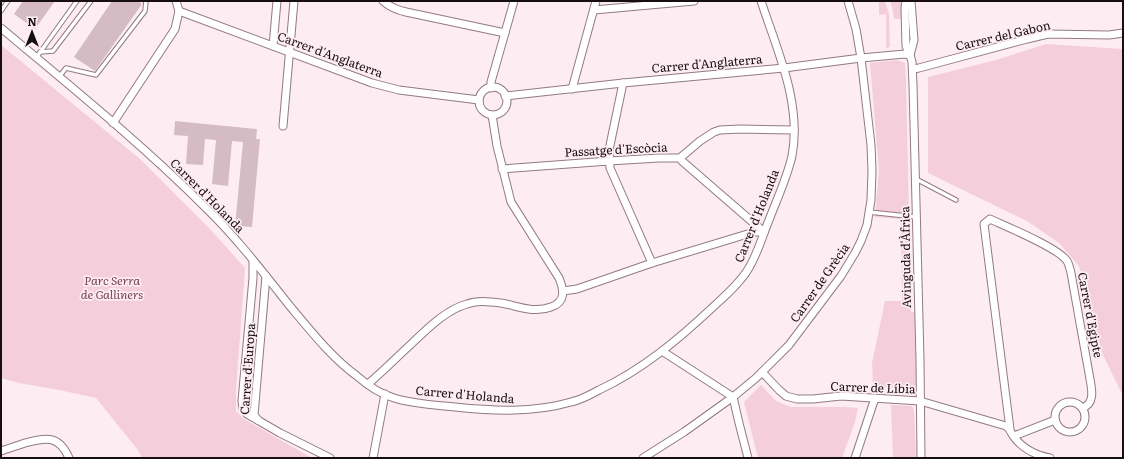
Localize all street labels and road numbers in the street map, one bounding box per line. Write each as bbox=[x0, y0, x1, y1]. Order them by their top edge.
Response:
street label: Carrer del Gabon bbox=[953, 15, 1052, 55]
street label: Carrer d'Anglaterra bbox=[275, 27, 386, 82]
street label: Carrer d'Anglaterra bbox=[651, 49, 764, 77]
street label: Passatge d'Escòcia bbox=[564, 137, 668, 161]
street label: Carrer d'Holanda bbox=[166, 154, 249, 237]
street label: Carrer d'Holanda bbox=[729, 166, 783, 265]
street label: Avinguda d'Àfrica bbox=[895, 205, 915, 308]
street label: Carrer de Grècia bbox=[785, 239, 854, 326]
street label: Carrer d'Egipte bbox=[1074, 270, 1108, 359]
street label: Carrer d'Europa bbox=[235, 322, 259, 415]
street label: Carrer de Líbia bbox=[830, 377, 916, 397]
street label: Carrer d'Holanda bbox=[415, 381, 516, 407]

